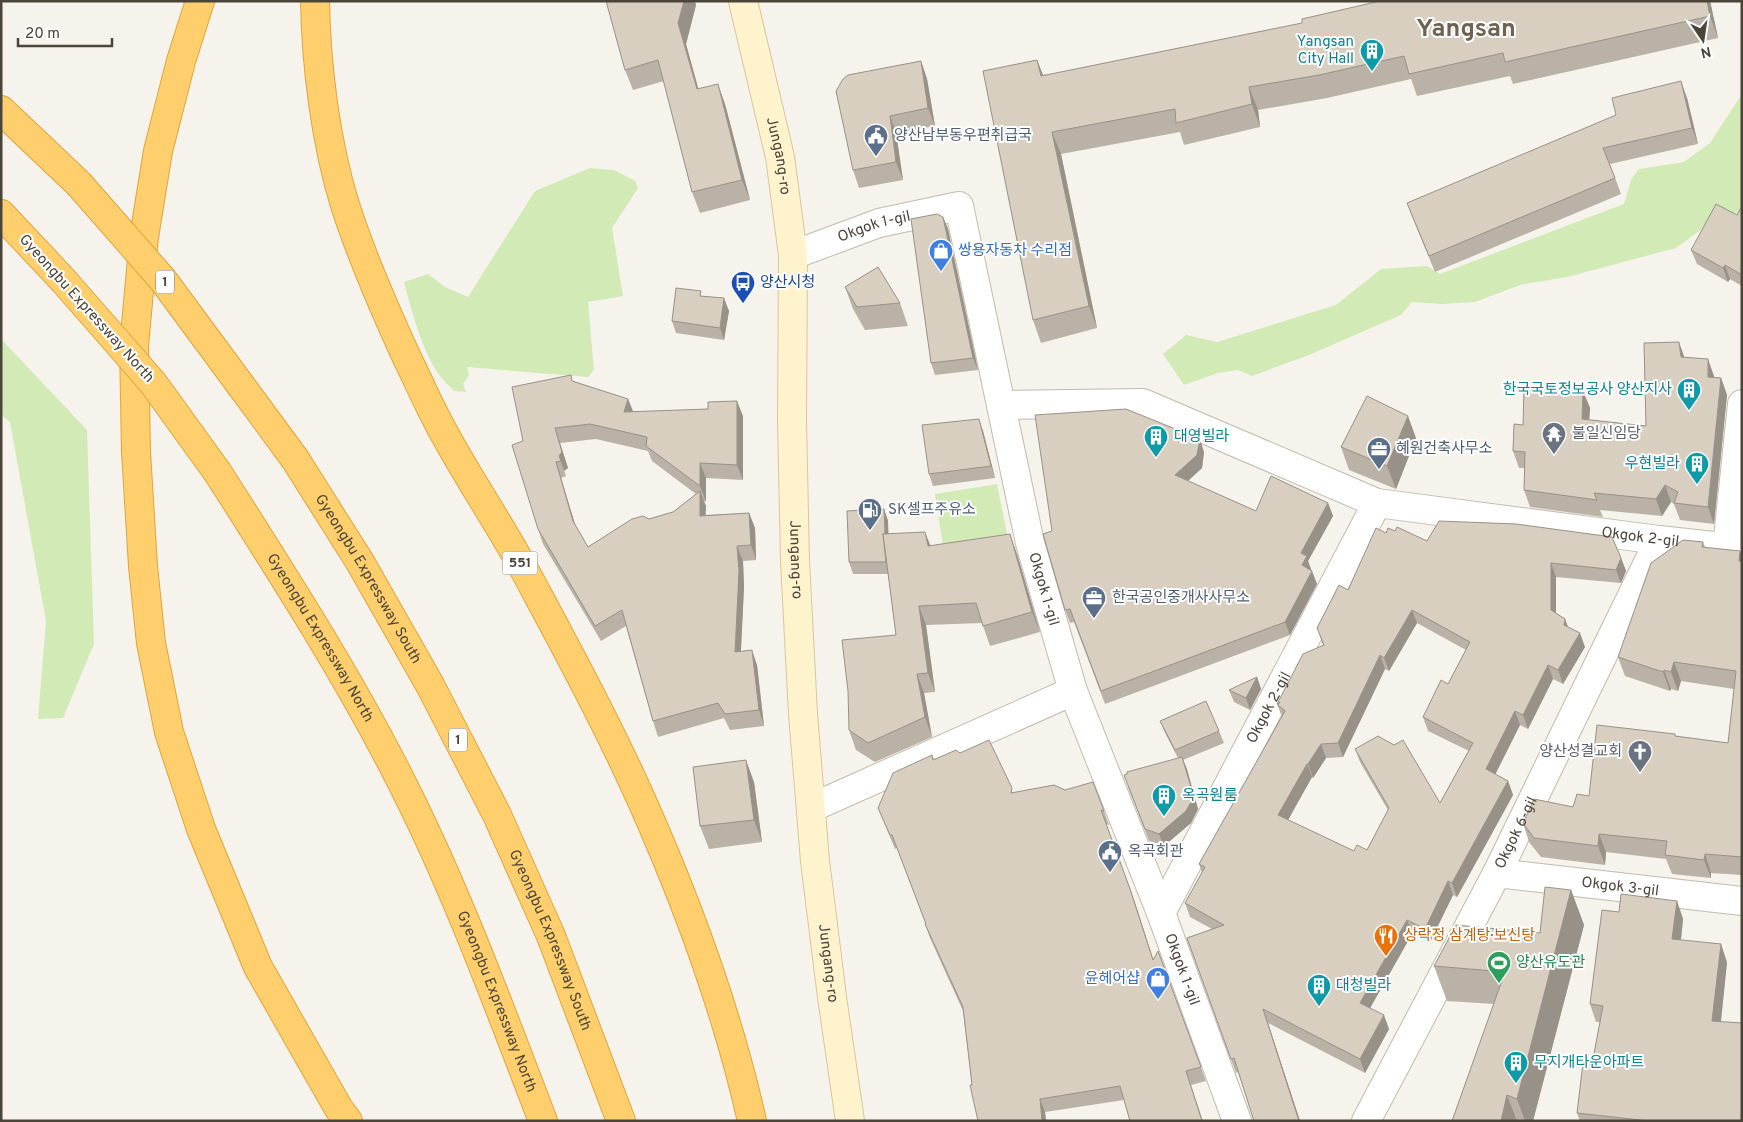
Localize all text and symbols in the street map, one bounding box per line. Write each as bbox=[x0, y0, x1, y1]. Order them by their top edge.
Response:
district label: Yangsan bbox=[1416, 14, 1516, 46]
scale bar bbox=[18, 15, 111, 47]
north arrow bbox=[1678, 15, 1728, 65]
text: 20 m bbox=[25, 25, 60, 44]
place label: Yangsan City Hall bbox=[1297, 33, 1354, 69]
building icon: Yangsan City Hall bbox=[1359, 38, 1385, 72]
text: N bbox=[1699, 42, 1712, 61]
street label: Jungang-ro bbox=[761, 115, 794, 196]
public building icon: 양산남부동우편취급국 bbox=[863, 123, 889, 157]
place label: 양산남부동우편취급국 bbox=[894, 126, 1032, 146]
street label: Okgok 1-gil bbox=[835, 207, 912, 247]
street label: Gyeongbu Expressway North bbox=[14, 231, 158, 387]
shop icon: 쌍용자동차 수리점 bbox=[928, 238, 954, 272]
place label: 쌍용자동차 수리점 bbox=[958, 242, 1072, 261]
road number: 1 bbox=[156, 270, 174, 294]
bus stop icon: 양산시청 bbox=[730, 270, 756, 304]
place label: 양산시청 bbox=[760, 274, 815, 293]
building icon: 한국국토정보공사 양산지사 bbox=[1676, 377, 1702, 411]
place label: 한국국토정보공사 양산지사 bbox=[1503, 381, 1672, 400]
temple icon: 불일신임당 bbox=[1541, 421, 1567, 455]
building icon: 대영빌라 bbox=[1143, 424, 1169, 458]
place label: 불일신임당 bbox=[1572, 425, 1641, 444]
place label: 대영빌라 bbox=[1174, 428, 1229, 447]
office icon: 혜원건축사무소 bbox=[1366, 436, 1392, 470]
place label: 혜원건축사무소 bbox=[1396, 440, 1493, 459]
building icon: 우현빌라 bbox=[1684, 451, 1710, 485]
place label: 우현빌라 bbox=[1625, 454, 1680, 474]
street label: Gyeongbu Expressway South bbox=[310, 491, 426, 667]
fuel station icon: SK셀프주유소 bbox=[857, 497, 883, 531]
place label: SK셀프주유소 bbox=[888, 501, 976, 520]
street label: Jungang-ro bbox=[785, 520, 806, 600]
street label: Okgok 2-gil bbox=[1600, 523, 1680, 552]
street label: Gyeongbu Expressway North bbox=[262, 550, 378, 726]
street label: Okgok 1-gil bbox=[1024, 550, 1063, 628]
road number: 551 bbox=[502, 552, 538, 574]
office icon: 한국공인중개사사무소 bbox=[1081, 585, 1107, 619]
place label: 한국공인중개사사무소 bbox=[1112, 589, 1250, 608]
street label: Okgok 2-gil bbox=[1243, 669, 1296, 747]
road number: 1 bbox=[449, 728, 467, 752]
church icon: 양산성결교회 bbox=[1627, 739, 1653, 773]
place label: 양산성결교회 bbox=[1539, 743, 1622, 762]
building icon: 옥곡원룸 bbox=[1151, 783, 1177, 817]
place label: 옥곡원룸 bbox=[1182, 787, 1237, 806]
street label: Okgok 6-gil bbox=[1491, 794, 1542, 872]
public building icon: 옥곡회관 bbox=[1097, 839, 1123, 873]
place label: 옥곡회관 bbox=[1128, 843, 1183, 862]
street label: Gyeongbu Expressway South bbox=[504, 847, 595, 1033]
street label: Okgok 3-gil bbox=[1580, 873, 1660, 901]
street label: Gyeongbu Expressway North bbox=[452, 908, 541, 1095]
street label: Jungang-ro bbox=[813, 923, 842, 1004]
restaurant icon: 상락정 삼계탕·보신탕 bbox=[1373, 923, 1399, 957]
place label: 상락정 삼계탕·보신탕 bbox=[1404, 927, 1535, 946]
street label: Okgok 1-gil bbox=[1160, 931, 1203, 1008]
sports icon: 양산유도관 bbox=[1486, 950, 1512, 984]
place label: 양산유도관 bbox=[1516, 954, 1585, 973]
shop icon: 윤헤어샵 bbox=[1145, 966, 1171, 1000]
place label: 윤헤어샵 bbox=[1085, 970, 1140, 989]
building icon: 대청빌라 bbox=[1306, 973, 1332, 1007]
place label: 대청빌라 bbox=[1336, 977, 1391, 996]
building icon: 무지개타운아파트 bbox=[1503, 1050, 1529, 1084]
place label: 무지개타운아파트 bbox=[1534, 1054, 1645, 1073]

